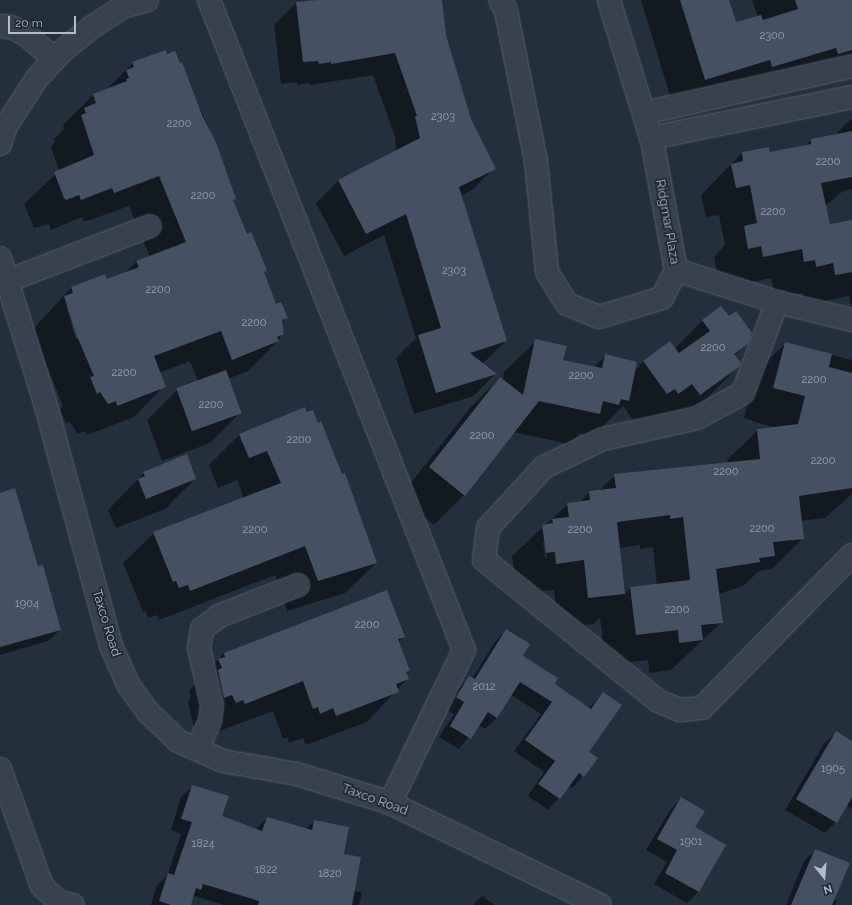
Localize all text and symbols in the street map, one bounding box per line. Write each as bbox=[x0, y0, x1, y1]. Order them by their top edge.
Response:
scale bar bbox=[10, 8, 78, 34]
text: 20 m bbox=[15, 16, 43, 30]
house number: 2300 bbox=[759, 29, 785, 43]
house number: 2303 bbox=[431, 110, 455, 124]
house number: 2200 bbox=[167, 117, 191, 131]
house number: 2200 bbox=[816, 155, 840, 169]
street label: Ridgmar Plaza bbox=[652, 178, 682, 266]
house number: 2200 bbox=[191, 189, 215, 203]
house number: 2200 bbox=[761, 205, 785, 219]
house number: 2303 bbox=[442, 264, 466, 278]
house number: 2200 bbox=[146, 283, 170, 297]
house number: 2200 bbox=[242, 316, 266, 330]
house number: 2200 bbox=[701, 341, 725, 355]
house number: 2200 bbox=[112, 366, 136, 380]
house number: 2200 bbox=[569, 369, 593, 383]
house number: 2200 bbox=[802, 373, 826, 387]
house number: 2200 bbox=[199, 398, 223, 412]
house number: 2200 bbox=[470, 429, 494, 443]
house number: 2200 bbox=[287, 433, 311, 447]
house number: 2200 bbox=[811, 454, 835, 468]
house number: 2200 bbox=[714, 465, 738, 479]
house number: 2200 bbox=[750, 522, 774, 536]
house number: 2200 bbox=[243, 523, 267, 537]
house number: 2200 bbox=[568, 523, 592, 537]
street label: Taxco Road bbox=[88, 588, 124, 658]
house number: 1904 bbox=[15, 597, 39, 611]
house number: 2200 bbox=[665, 603, 689, 617]
house number: 2200 bbox=[355, 618, 379, 632]
house number: 2012 bbox=[473, 680, 495, 694]
house number: 1905 bbox=[821, 762, 845, 776]
street label: Taxco Road bbox=[340, 781, 410, 819]
house number: 1901 bbox=[680, 835, 702, 849]
house number: 1824 bbox=[192, 837, 214, 851]
north arrow bbox=[804, 857, 844, 897]
house number: 1822 bbox=[255, 863, 277, 877]
house number: 1820 bbox=[318, 867, 342, 881]
text: N bbox=[822, 882, 834, 896]

